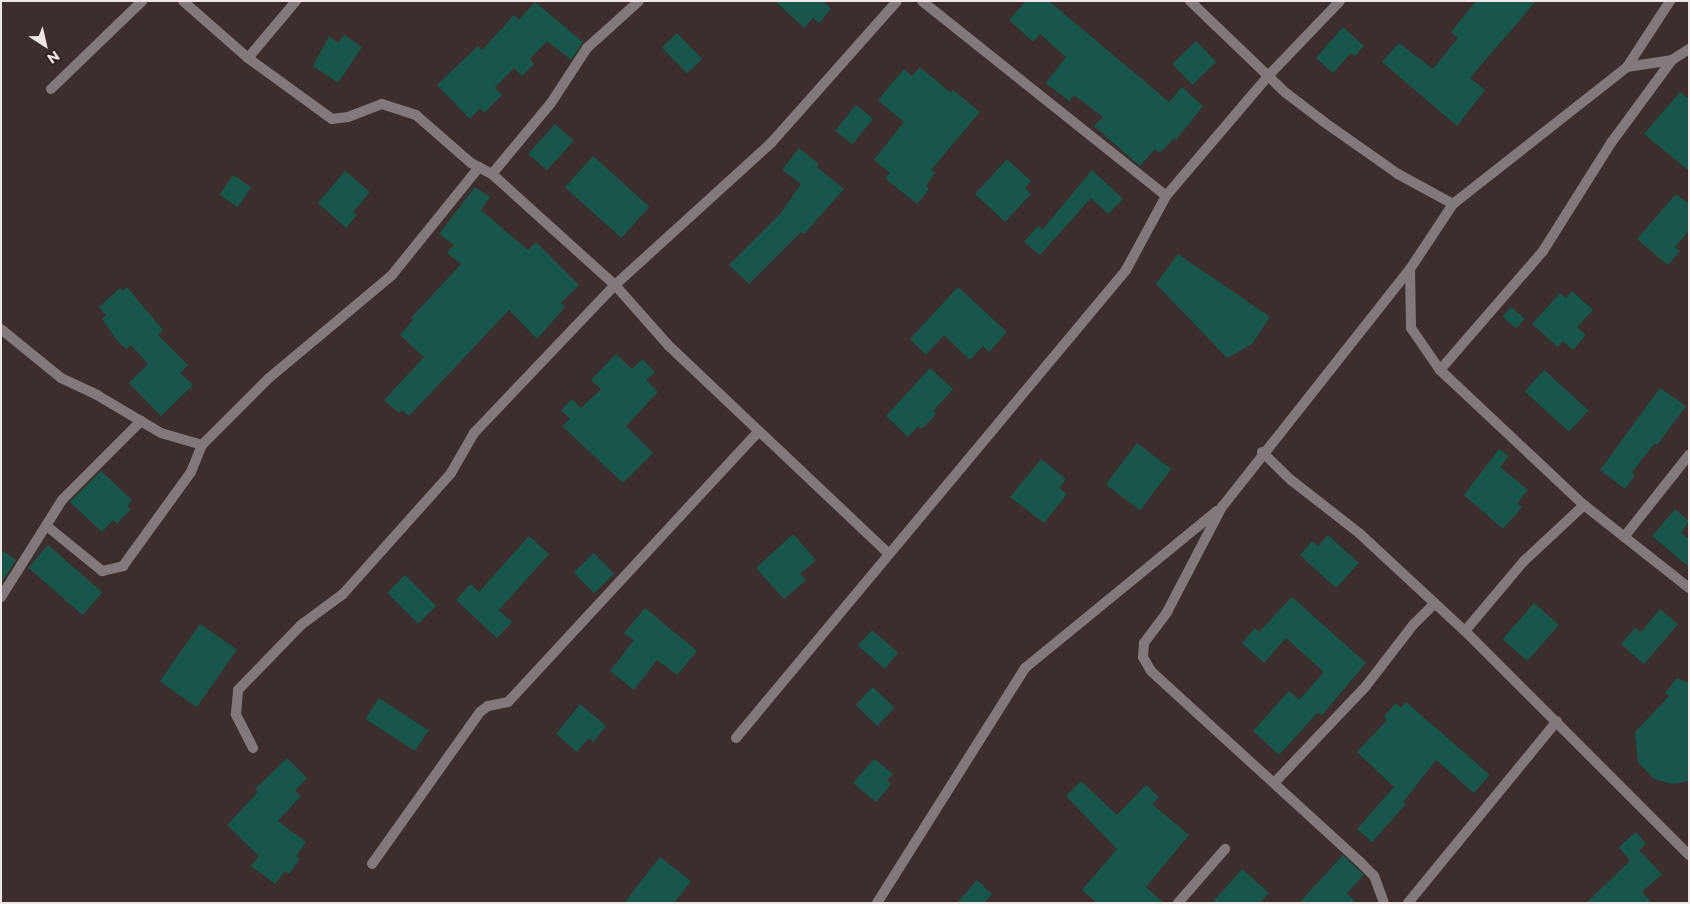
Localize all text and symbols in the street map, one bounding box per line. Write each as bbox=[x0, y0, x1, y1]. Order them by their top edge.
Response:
north arrow bbox=[20, 20, 70, 70]
text: N bbox=[44, 47, 63, 68]

